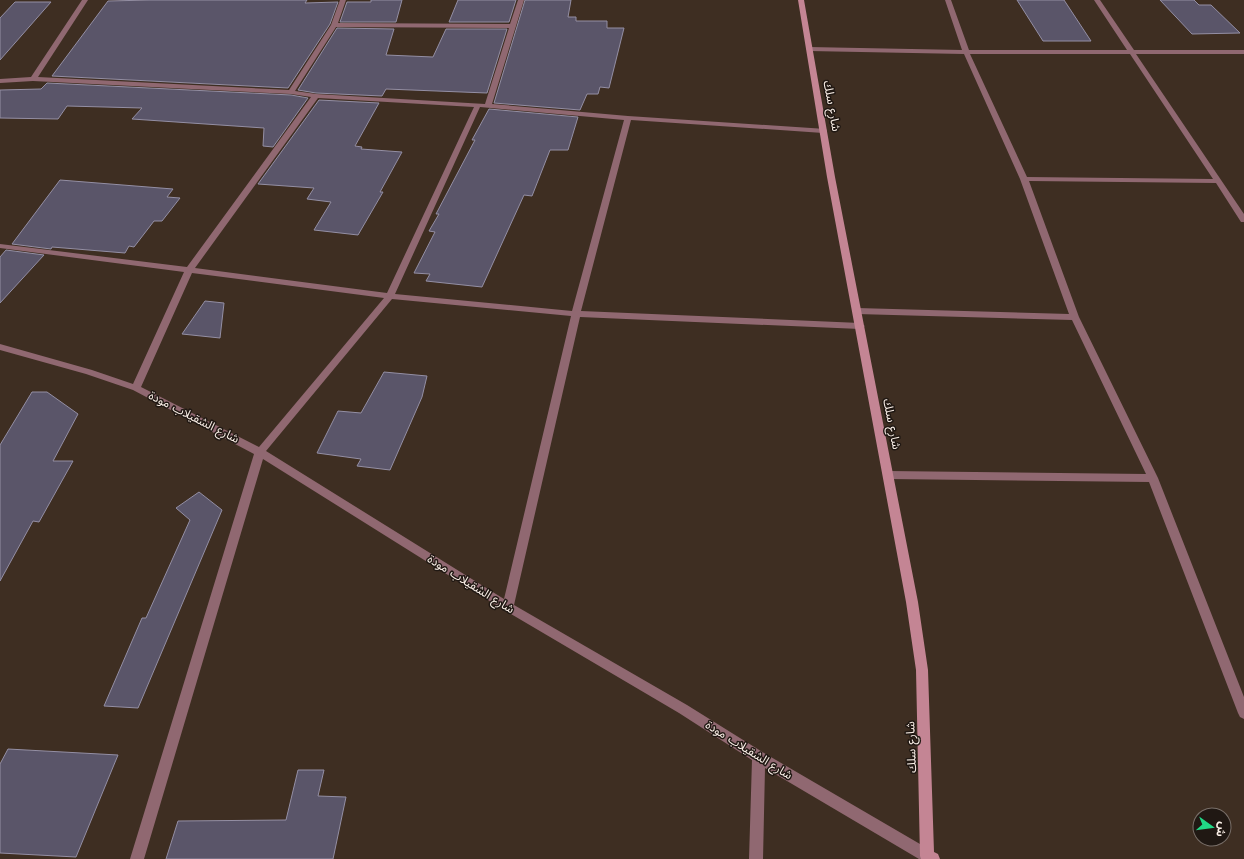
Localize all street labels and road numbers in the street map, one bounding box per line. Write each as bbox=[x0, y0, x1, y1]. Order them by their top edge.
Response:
street label: شارع سلك bbox=[819, 79, 843, 133]
street label: شارع الشقيلاب مودة bbox=[145, 388, 242, 448]
street label: شارع سلك bbox=[878, 397, 904, 451]
street label: شارع الشقيلاب مودة bbox=[424, 552, 517, 618]
street label: شارع الشقيلاب مودة bbox=[702, 718, 795, 784]
street label: شارع سلك bbox=[903, 721, 921, 773]

